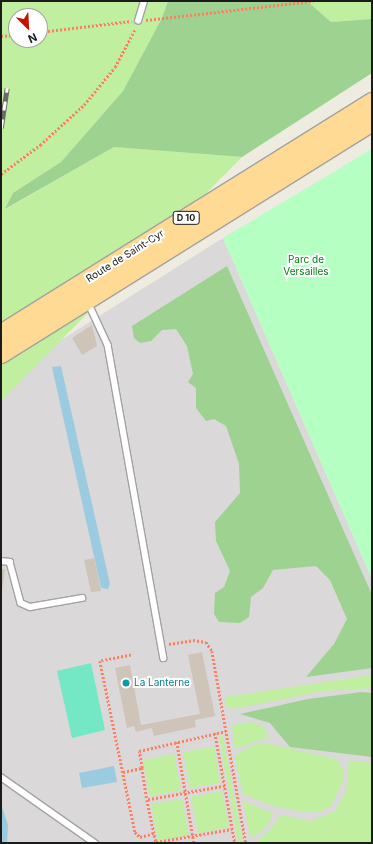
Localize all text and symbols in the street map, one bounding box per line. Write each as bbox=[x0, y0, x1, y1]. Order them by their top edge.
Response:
north arrow bbox=[8, 8, 48, 48]
text: N bbox=[26, 30, 39, 46]
road number: D 10 bbox=[172, 211, 200, 225]
street label: Route de Saint-Cyr bbox=[84, 227, 166, 285]
park label: Parc de Versailles bbox=[283, 253, 329, 276]
place label: La Lanterne bbox=[134, 677, 190, 689]
marker: La Lanterne bbox=[121, 678, 131, 688]

